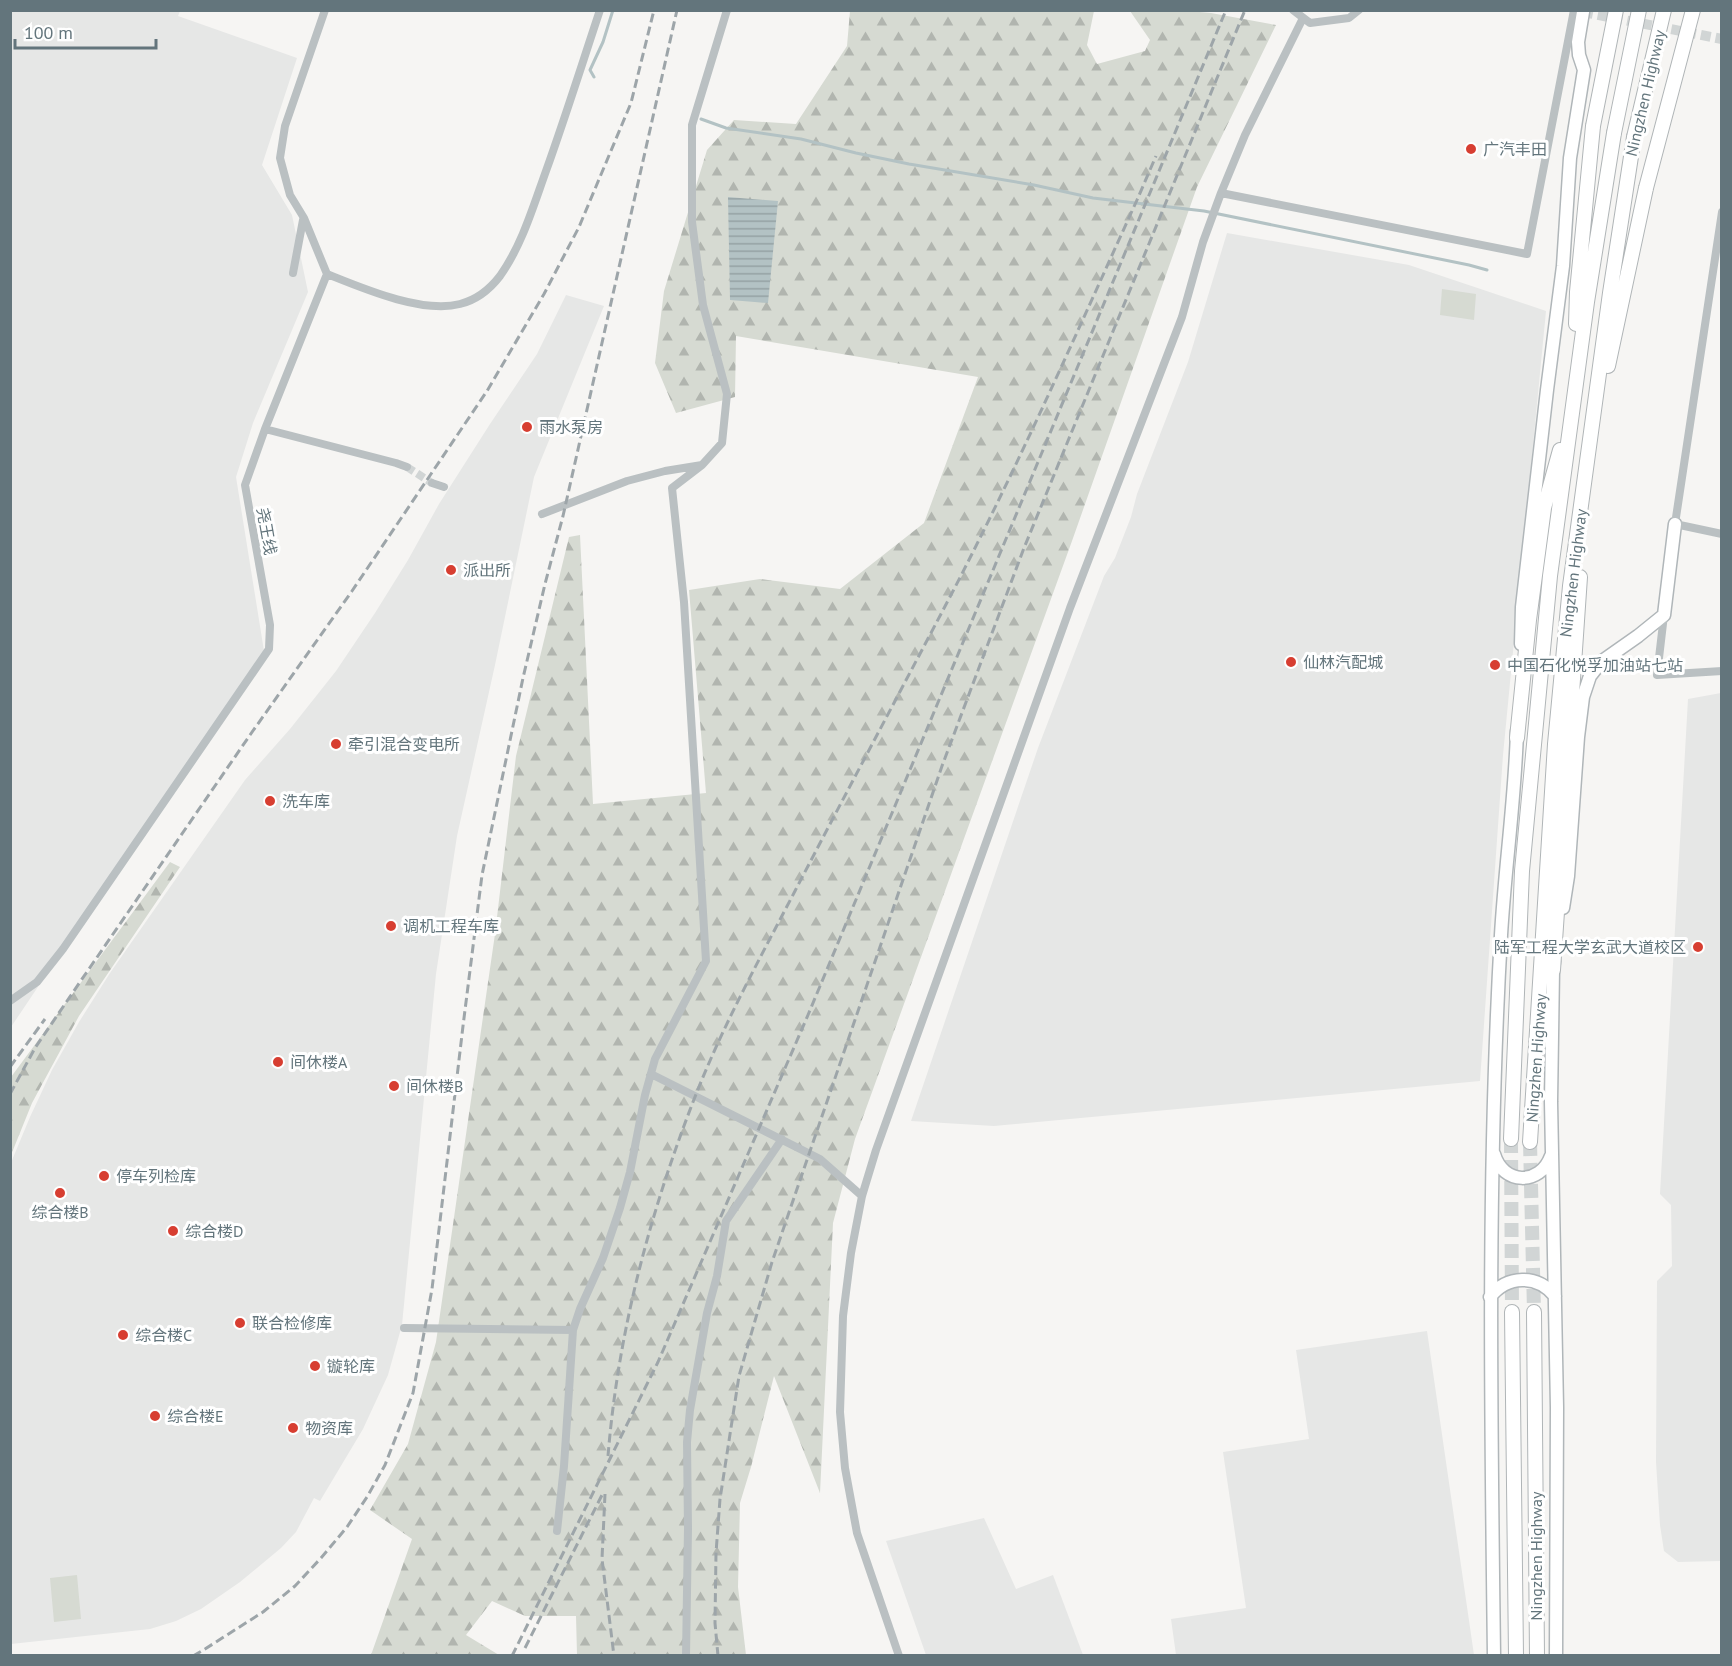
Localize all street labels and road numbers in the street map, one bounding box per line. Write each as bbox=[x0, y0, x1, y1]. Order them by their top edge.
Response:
street label: Ningzhen Highway bbox=[1621, 27, 1669, 158]
street label: 尧王线 bbox=[253, 506, 281, 556]
street label: Ningzhen Highway bbox=[1555, 507, 1591, 638]
street label: Ningzhen Highway bbox=[1522, 992, 1551, 1123]
street label: Ningzhen Highway bbox=[1526, 1491, 1546, 1621]

